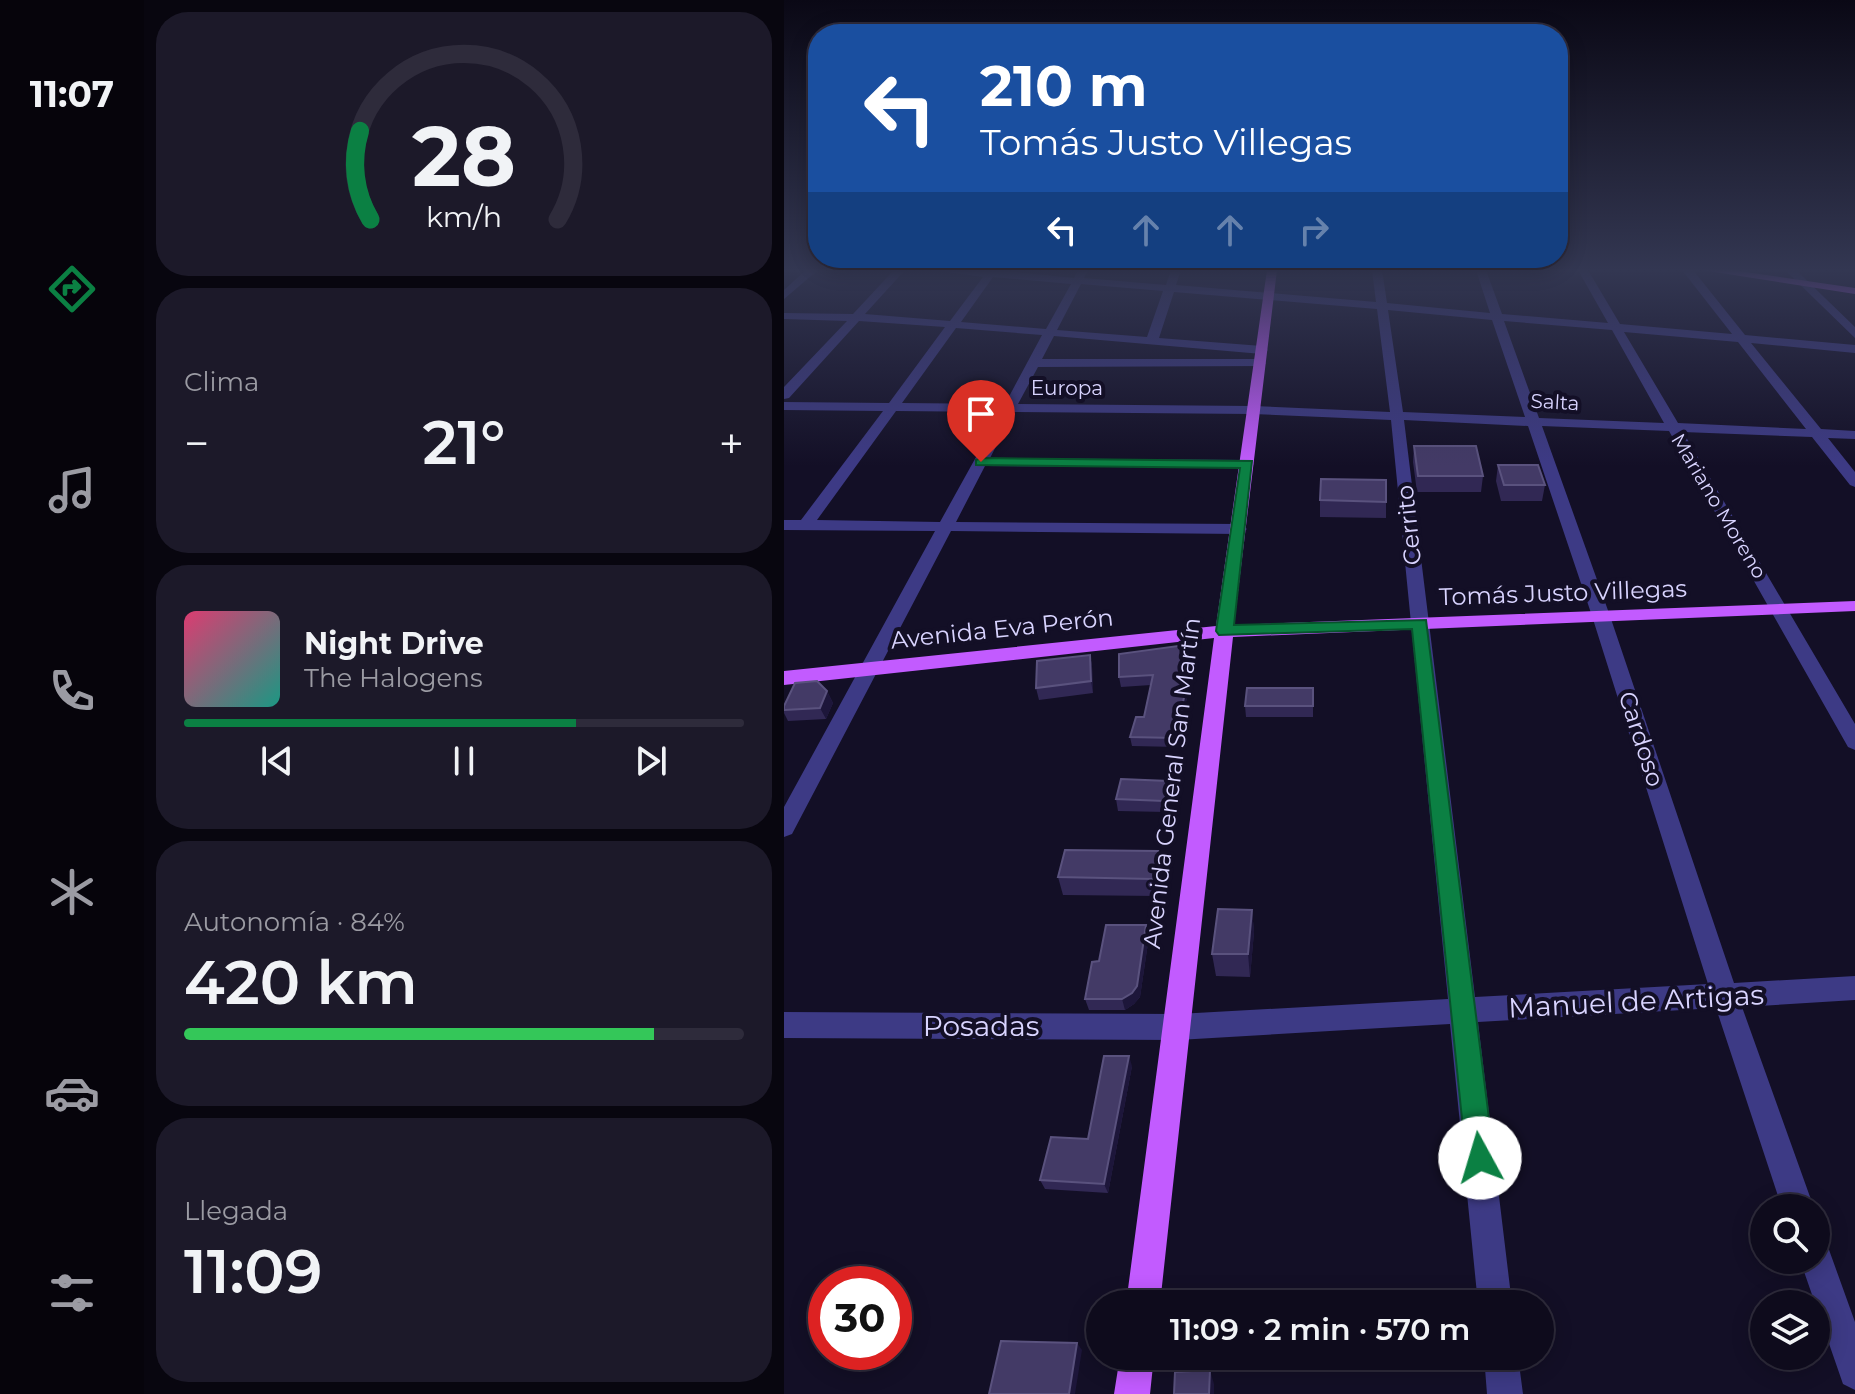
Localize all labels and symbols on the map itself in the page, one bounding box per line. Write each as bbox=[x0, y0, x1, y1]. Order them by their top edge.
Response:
street label: Europa bbox=[1031, 376, 1103, 400]
pin bbox=[947, 380, 1015, 462]
street label: Salta bbox=[1530, 389, 1580, 415]
street label: Mariano Moreno bbox=[1666, 429, 1772, 583]
street label: Cerrito bbox=[1390, 484, 1427, 567]
street label: Tomás Justo Villegas bbox=[1438, 574, 1687, 611]
street label: Avenida Eva Perón bbox=[889, 602, 1115, 655]
street label: Avenida General San Martín bbox=[1137, 616, 1206, 950]
street label: Cardoso bbox=[1612, 688, 1670, 790]
street label: Manuel de Artigas bbox=[1507, 977, 1765, 1025]
street label: Posadas bbox=[923, 1009, 1039, 1043]
position arrow bbox=[1438, 1116, 1522, 1200]
speed limit sign: 30 bbox=[808, 1266, 912, 1370]

